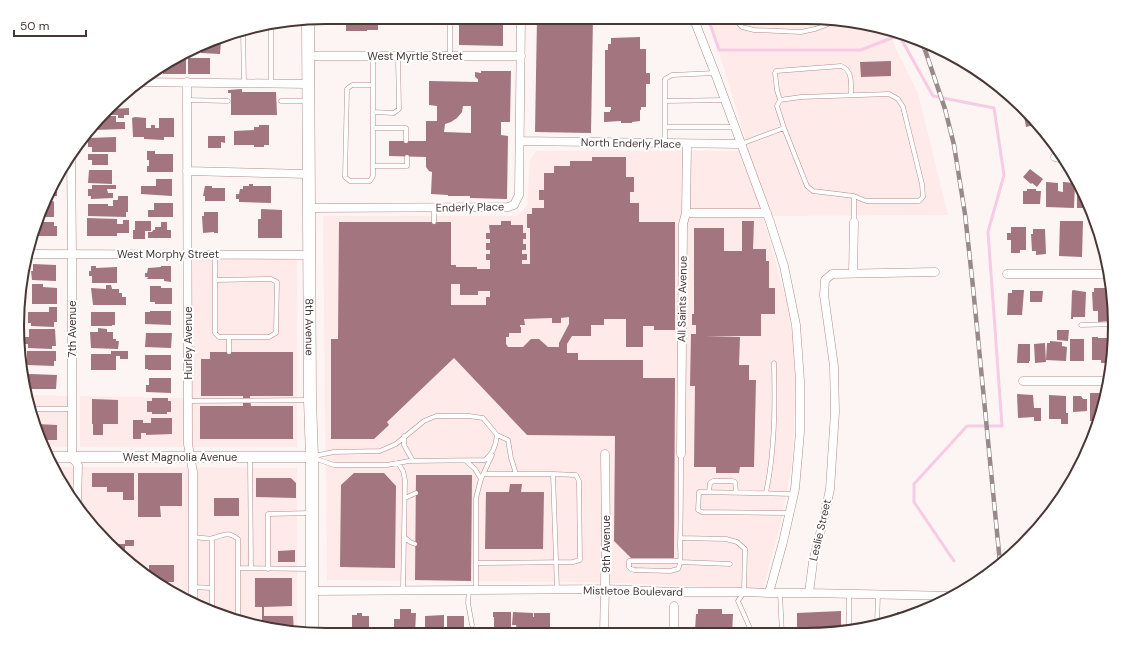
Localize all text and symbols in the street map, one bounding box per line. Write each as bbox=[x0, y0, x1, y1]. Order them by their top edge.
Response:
scale bar bbox=[14, 12, 86, 38]
text: 50 m bbox=[20, 18, 49, 34]
street label: West Myrtle Street bbox=[367, 49, 463, 63]
street label: North Enderly Place bbox=[581, 135, 681, 151]
street label: Enderly Place bbox=[436, 199, 504, 215]
street label: West Morphy Street bbox=[117, 247, 219, 261]
street label: All Saints Avenue bbox=[674, 256, 690, 342]
street label: 8th Avenue bbox=[302, 298, 317, 356]
street label: 7th Avenue bbox=[65, 301, 79, 357]
street label: Hurley Avenue bbox=[181, 307, 195, 379]
street label: West Magnolia Avenue bbox=[123, 450, 237, 464]
street label: Leslie Street bbox=[806, 498, 834, 562]
street label: 9th Avenue bbox=[599, 515, 613, 573]
street label: Mistletoe Boulevard bbox=[583, 583, 683, 599]

